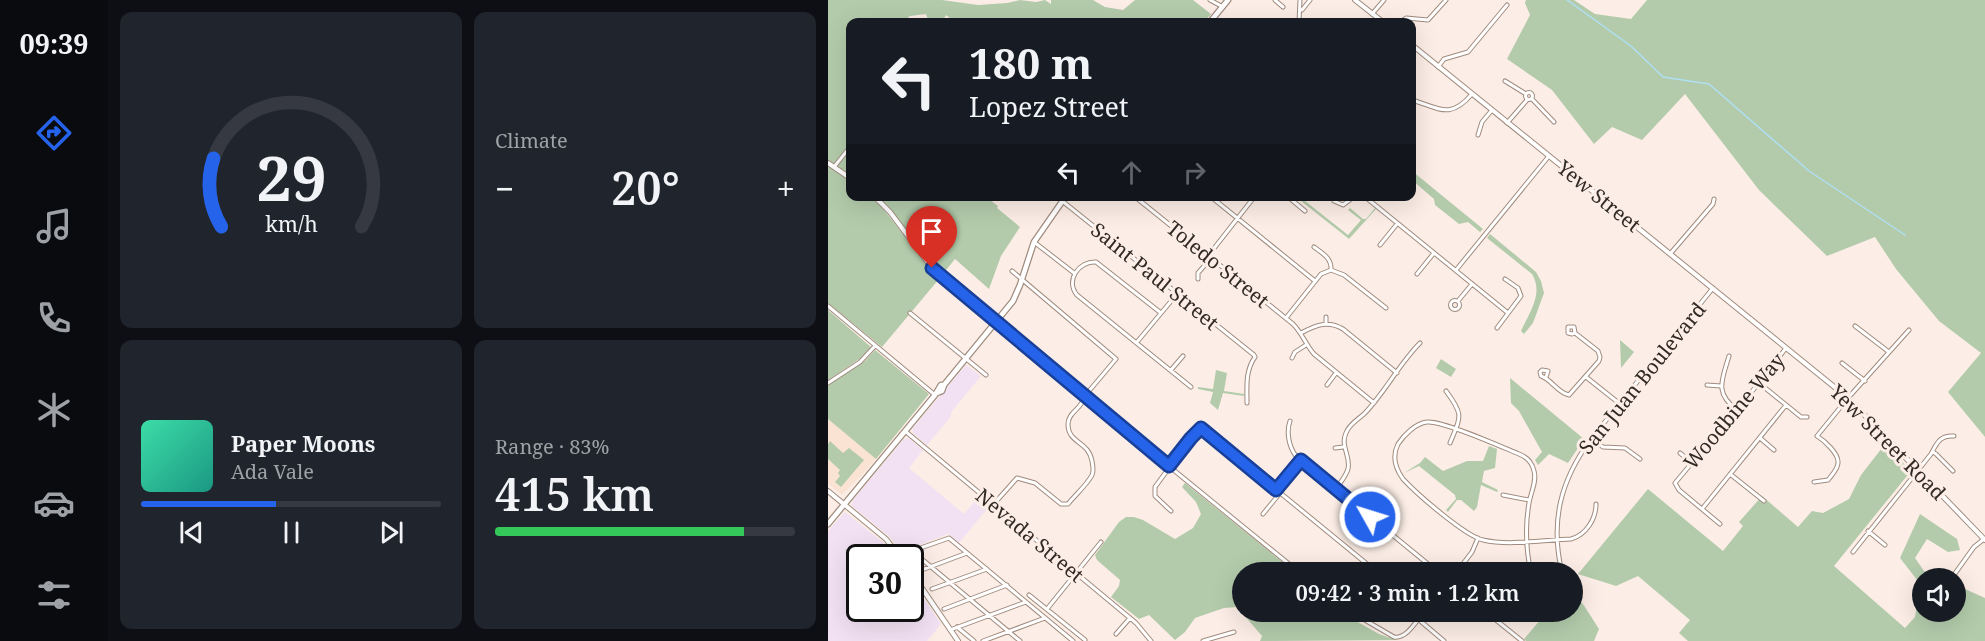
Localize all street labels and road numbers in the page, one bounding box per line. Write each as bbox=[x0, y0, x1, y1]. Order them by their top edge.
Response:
street label: Yew Street bbox=[1551, 153, 1646, 238]
street label: Toledo Street bbox=[1161, 214, 1275, 314]
street label: Saint Paul Street bbox=[1086, 216, 1224, 336]
street label: San Juan Boulevard bbox=[1572, 296, 1712, 460]
street label: Woodbine Way bbox=[1677, 347, 1791, 475]
street label: Yew Street Road bbox=[1824, 378, 1952, 506]
street label: Nevada Street bbox=[970, 482, 1090, 588]

